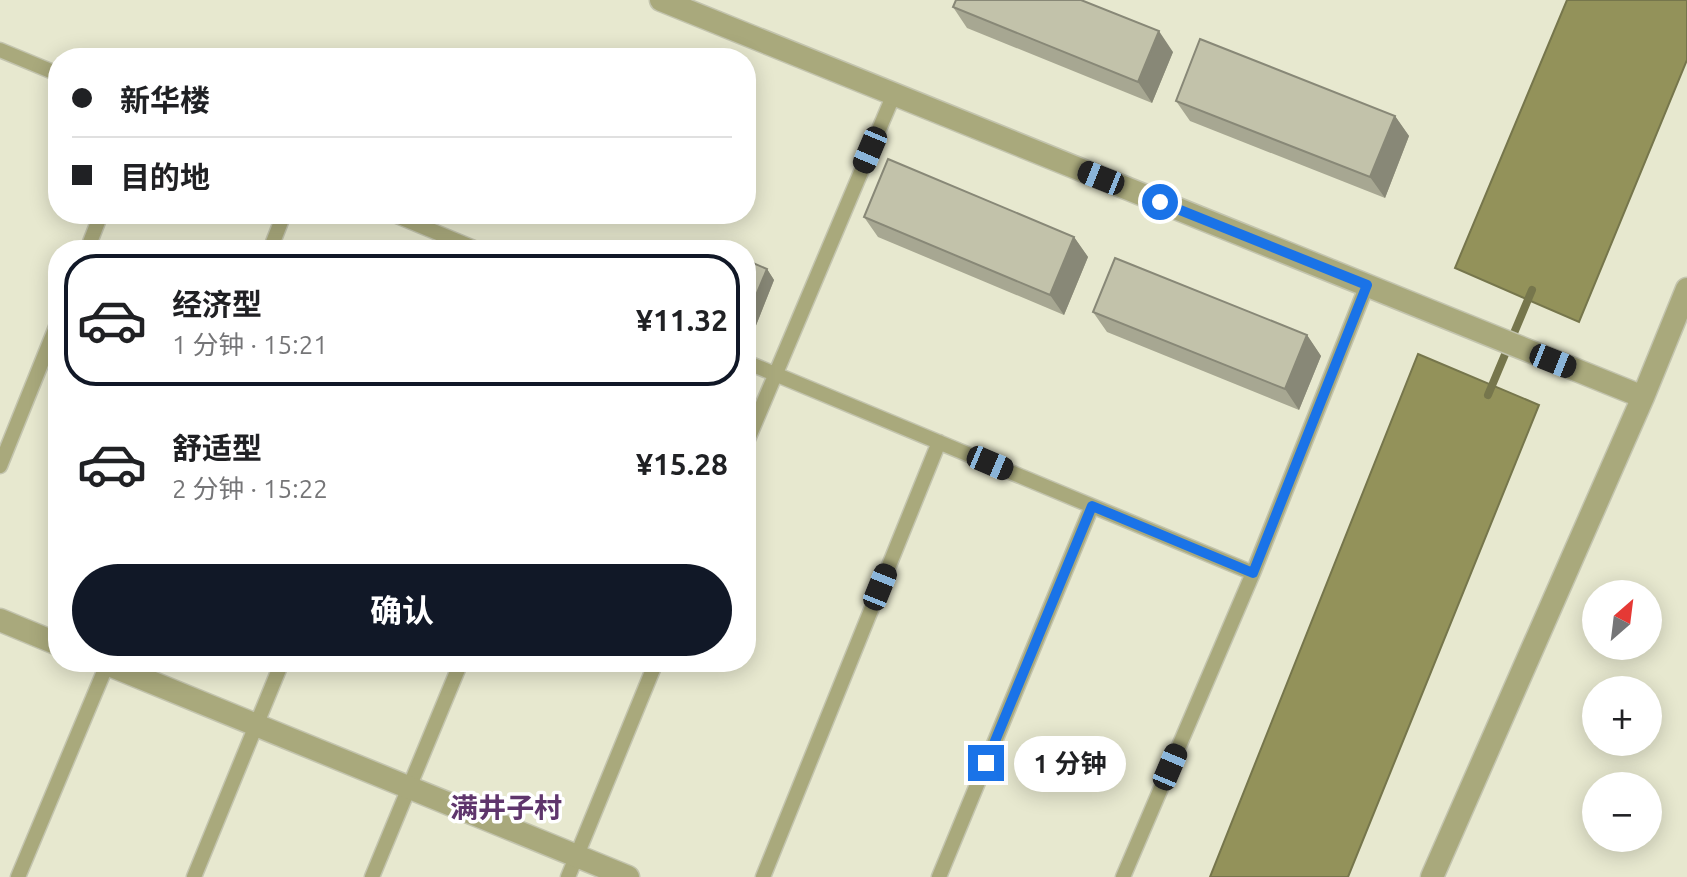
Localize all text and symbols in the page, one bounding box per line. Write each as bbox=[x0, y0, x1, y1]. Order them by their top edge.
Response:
text: 新华楼 bbox=[120, 83, 210, 117]
car bbox=[850, 123, 890, 177]
car bbox=[1074, 158, 1128, 198]
text: 目的地 bbox=[120, 160, 210, 194]
route start bbox=[1142, 184, 1178, 220]
icon: car bbox=[76, 284, 148, 356]
text: 经济型 bbox=[172, 287, 262, 321]
text: ¥11.32 bbox=[636, 303, 728, 337]
text: 1 分钟 · 15:21 bbox=[172, 330, 328, 359]
car bbox=[1526, 341, 1580, 381]
icon: car bbox=[76, 428, 148, 500]
text: 舒适型 bbox=[172, 431, 262, 465]
car bbox=[963, 443, 1017, 483]
text: ¥15.28 bbox=[636, 447, 728, 481]
text: 2 分钟 · 15:22 bbox=[172, 474, 328, 503]
car bbox=[860, 560, 900, 614]
button: 确认 bbox=[72, 564, 732, 656]
north arrow bbox=[1582, 580, 1662, 660]
map controls bbox=[1582, 580, 1662, 852]
button: + bbox=[1582, 676, 1662, 756]
callout: 1 分钟 bbox=[1014, 735, 1126, 791]
car bbox=[1150, 740, 1190, 794]
route end bbox=[968, 745, 1004, 781]
text: 1 分钟 bbox=[1034, 749, 1106, 778]
button: − bbox=[1582, 772, 1662, 852]
district label: 满井子村 bbox=[450, 792, 562, 823]

